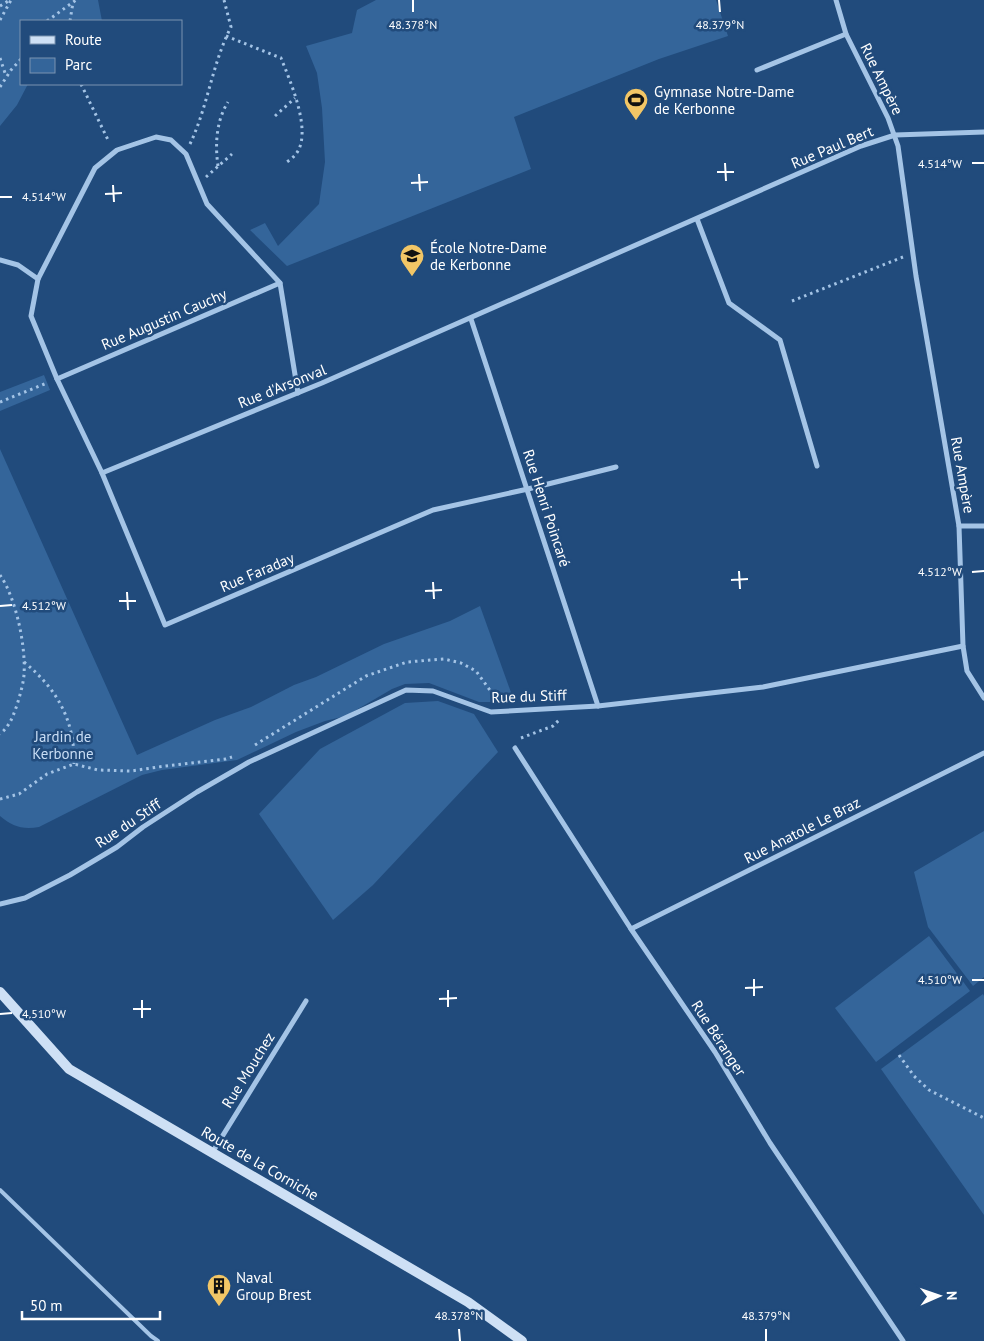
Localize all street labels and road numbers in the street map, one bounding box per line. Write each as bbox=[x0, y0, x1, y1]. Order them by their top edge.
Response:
street label: Rue Ampère bbox=[856, 40, 908, 118]
street label: Rue Paul Bert bbox=[788, 121, 876, 173]
street label: Rue Augustin Cauchy bbox=[98, 284, 230, 354]
street label: Rue d'Arsonval bbox=[235, 359, 329, 412]
street label: Rue Ampère bbox=[947, 435, 979, 515]
street label: Rue Henri Poincaré bbox=[519, 447, 575, 569]
street label: Rue Faraday bbox=[217, 548, 297, 596]
street label: Rue du Stiff bbox=[491, 685, 568, 707]
street label: Rue du Stiff bbox=[91, 793, 166, 852]
street label: Rue Anatole Le Braz bbox=[741, 793, 863, 867]
street label: Rue Béranger bbox=[688, 997, 750, 1079]
street label: Rue Mouchez bbox=[217, 1029, 279, 1111]
street label: Route de la Corniche bbox=[198, 1122, 322, 1204]

